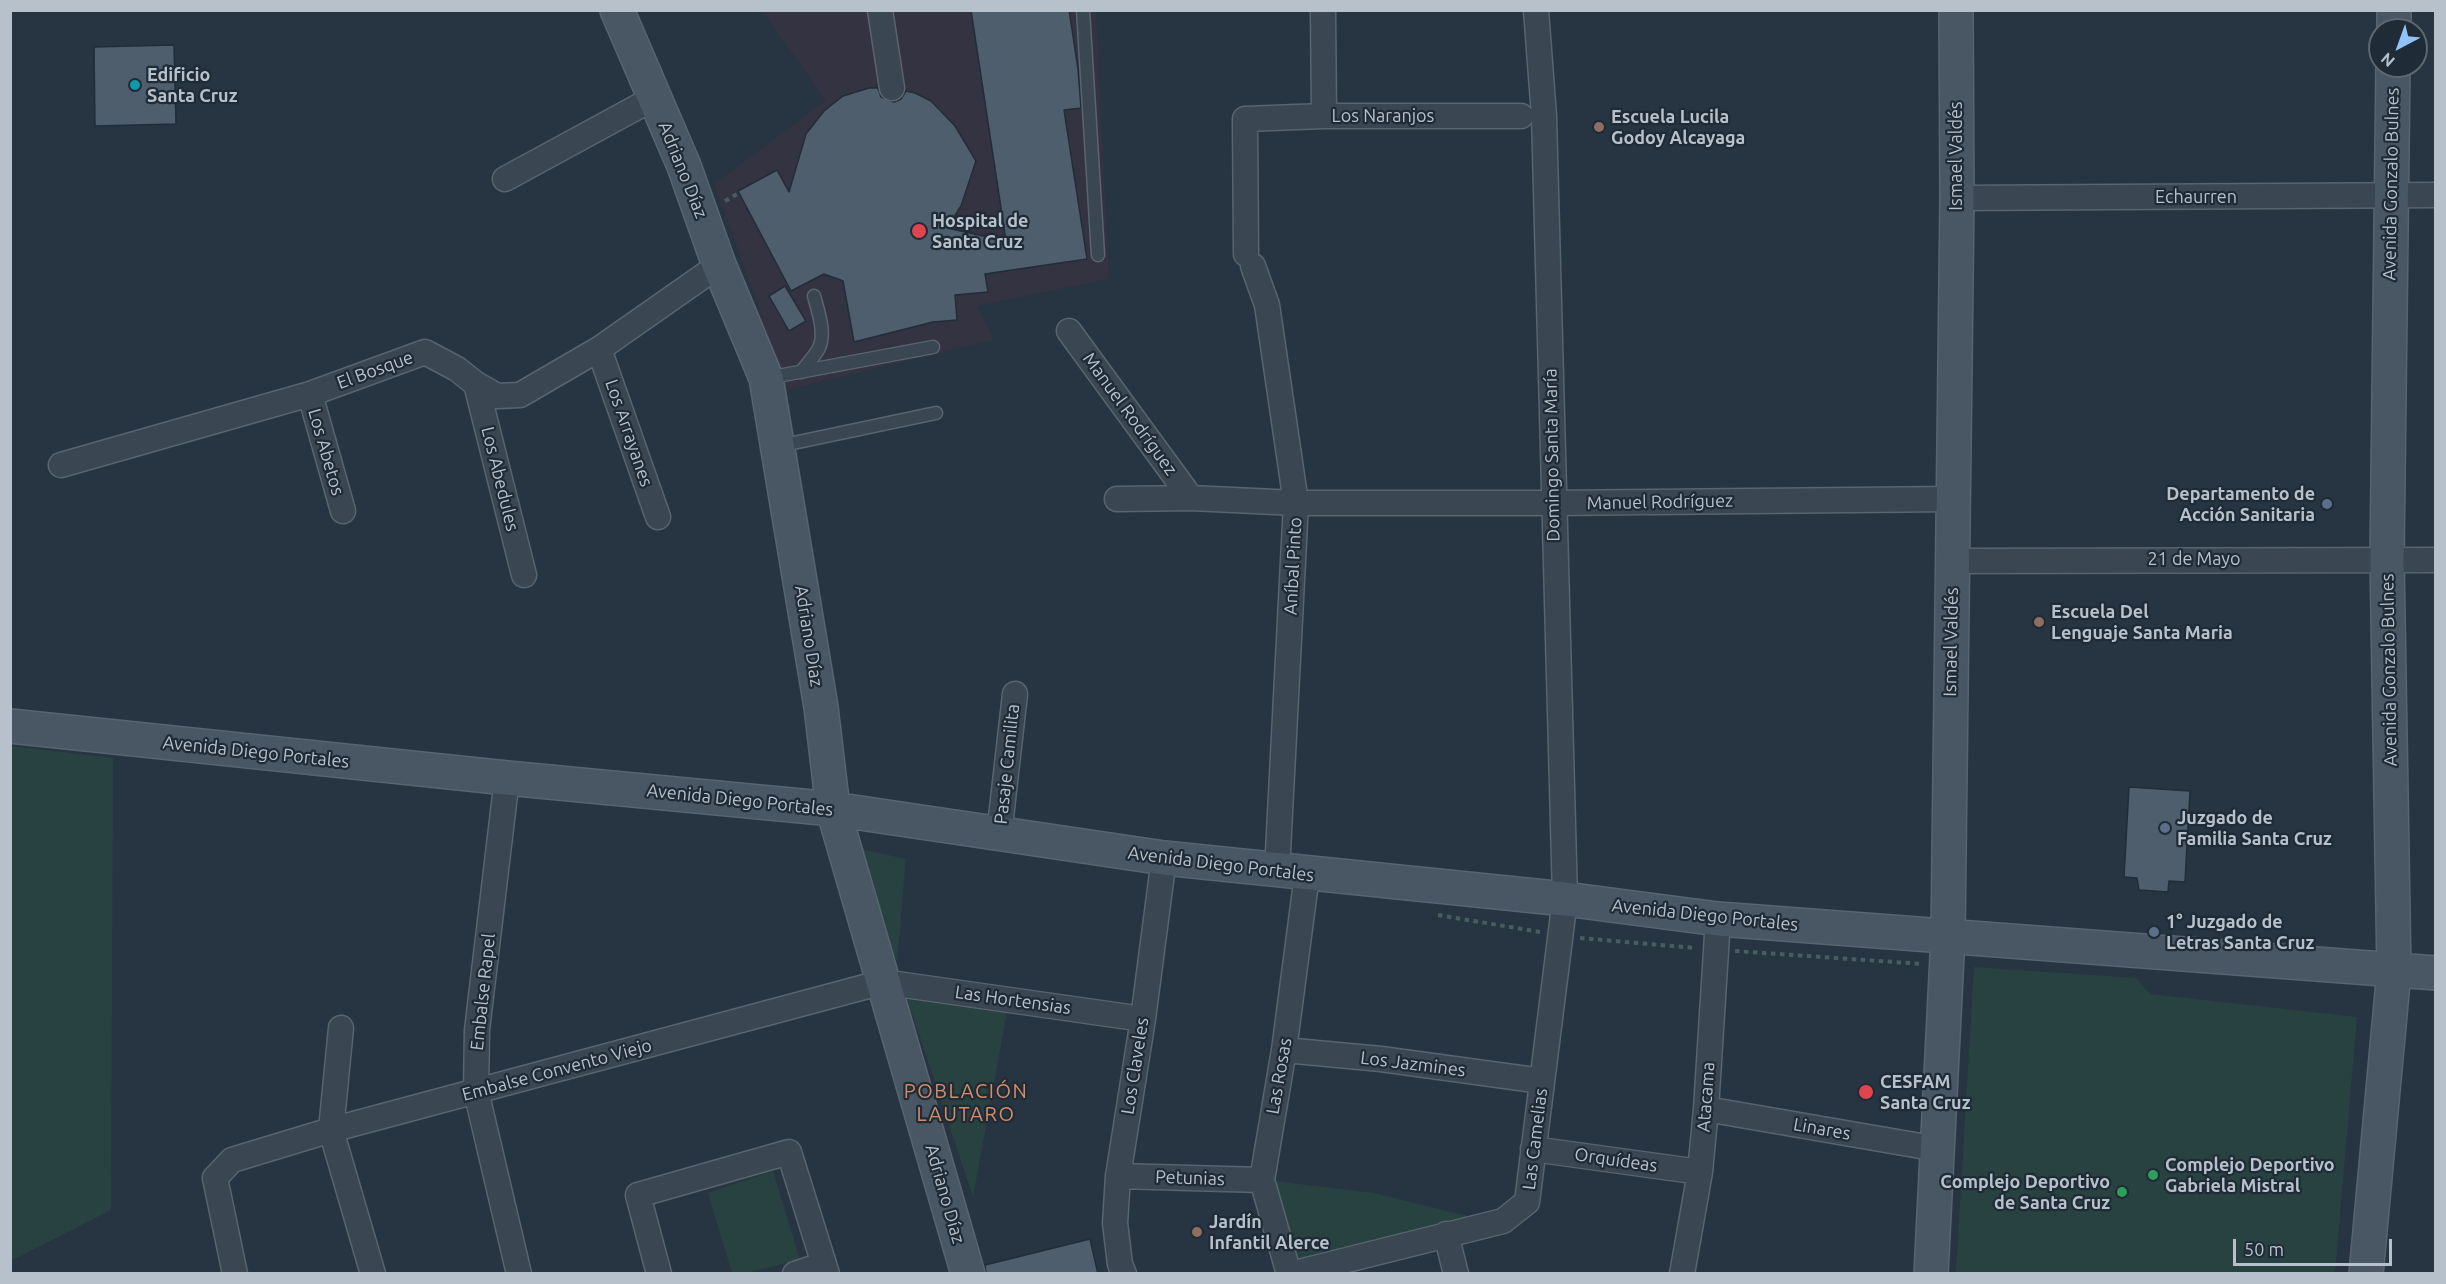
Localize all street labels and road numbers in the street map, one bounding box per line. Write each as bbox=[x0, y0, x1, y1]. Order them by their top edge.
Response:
street label: Avenida Gonzalo Bulnes bbox=[2379, 87, 2403, 281]
street label: Ismael Valdés bbox=[1945, 101, 1967, 211]
street label: Los Naranjos bbox=[1332, 105, 1434, 127]
street label: Adriano Díaz bbox=[654, 119, 712, 221]
street label: Echaurren bbox=[2155, 186, 2237, 208]
street label: El Bosque bbox=[334, 346, 416, 394]
street label: Manuel Rodríguez bbox=[1078, 348, 1182, 480]
street label: Domingo Santa María bbox=[1540, 368, 1564, 542]
street label: Los Arrayanes bbox=[601, 376, 657, 490]
street label: Los Abetos bbox=[303, 406, 349, 498]
street label: Los Abedules bbox=[477, 424, 523, 534]
street label: Manuel Rodríguez bbox=[1587, 490, 1733, 514]
street label: Aníbal Pinto bbox=[1280, 517, 1306, 615]
street label: 21 de Mayo bbox=[2147, 548, 2241, 570]
street label: Avenida Gonzalo Bulnes bbox=[2377, 573, 2401, 767]
street label: Adriano Díaz bbox=[790, 584, 828, 688]
street label: Ismael Valdés bbox=[1939, 587, 1963, 697]
street label: Pasaje Camilita bbox=[990, 703, 1024, 825]
street label: Avenida Diego Portales bbox=[162, 731, 350, 773]
street label: Avenida Diego Portales bbox=[646, 779, 834, 821]
street label: Avenida Diego Portales bbox=[1127, 842, 1315, 886]
street label: Avenida Diego Portales bbox=[1611, 894, 1799, 936]
street label: Embalse Rapel bbox=[466, 932, 500, 1052]
street label: Las Hortensias bbox=[954, 981, 1072, 1019]
street label: Los Claveles bbox=[1117, 1016, 1153, 1116]
street label: Embalse Convento Viejo bbox=[460, 1034, 654, 1106]
street label: Las Rosas bbox=[1262, 1036, 1296, 1116]
street label: Los Jazmines bbox=[1359, 1047, 1467, 1081]
street label: Atacama bbox=[1693, 1061, 1719, 1133]
street label: Las Camelias bbox=[1518, 1087, 1552, 1191]
street label: Linares bbox=[1792, 1113, 1852, 1145]
street label: Adriano Díaz bbox=[921, 1142, 969, 1246]
street label: Orquídeas bbox=[1573, 1143, 1659, 1177]
street label: Petunias bbox=[1155, 1166, 1225, 1190]

